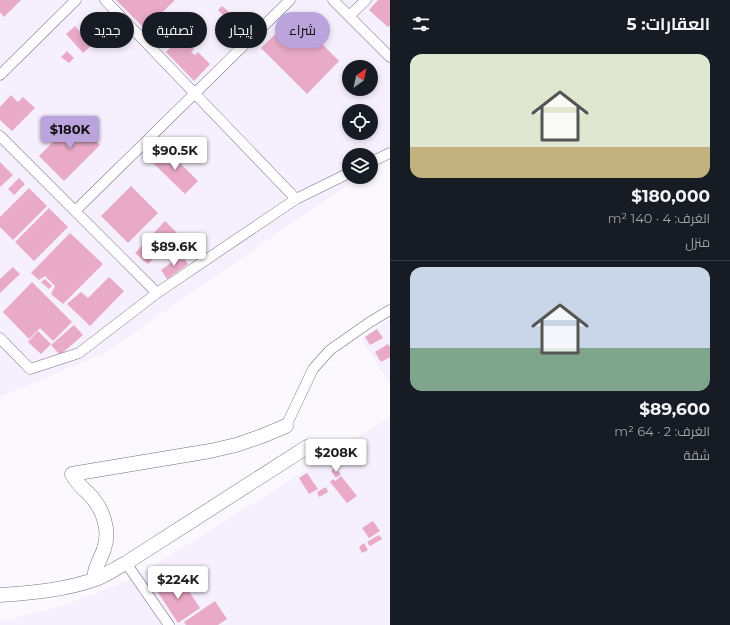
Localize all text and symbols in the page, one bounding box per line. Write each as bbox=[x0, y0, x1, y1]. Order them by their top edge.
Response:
chip: جديد bbox=[80, 12, 134, 48]
chip: تصفية bbox=[142, 12, 207, 48]
chip: إيجار bbox=[215, 12, 267, 48]
chip: شراء bbox=[275, 12, 330, 48]
icon: filters bbox=[410, 13, 432, 35]
text: العقارات: 5 bbox=[626, 14, 710, 34]
north arrow bbox=[342, 60, 378, 96]
map controls bbox=[342, 60, 378, 184]
icon: home bbox=[524, 80, 596, 152]
button: locate bbox=[342, 104, 378, 140]
pin: $180K bbox=[42, 116, 98, 150]
text: $180K bbox=[50, 121, 90, 137]
pin: $90.5K bbox=[142, 137, 208, 171]
text: $90.5K bbox=[152, 142, 198, 158]
button: layers bbox=[342, 148, 378, 184]
text: $180,000 bbox=[631, 186, 710, 206]
text: الغرف: 4 · 140 m² bbox=[608, 210, 710, 226]
pin: $89.6K bbox=[141, 233, 207, 267]
text: منزل bbox=[685, 234, 710, 250]
text: $89.6K bbox=[151, 238, 197, 254]
icon: home bbox=[524, 293, 596, 365]
text: $89,600 bbox=[639, 399, 710, 419]
text: الغرف: 2 · 64 m² bbox=[614, 423, 710, 439]
pin: $208K bbox=[308, 439, 364, 473]
text: $208K bbox=[315, 444, 358, 460]
text: شقة bbox=[683, 447, 710, 463]
pin: $224K bbox=[150, 566, 206, 600]
text: $224K bbox=[157, 571, 199, 587]

